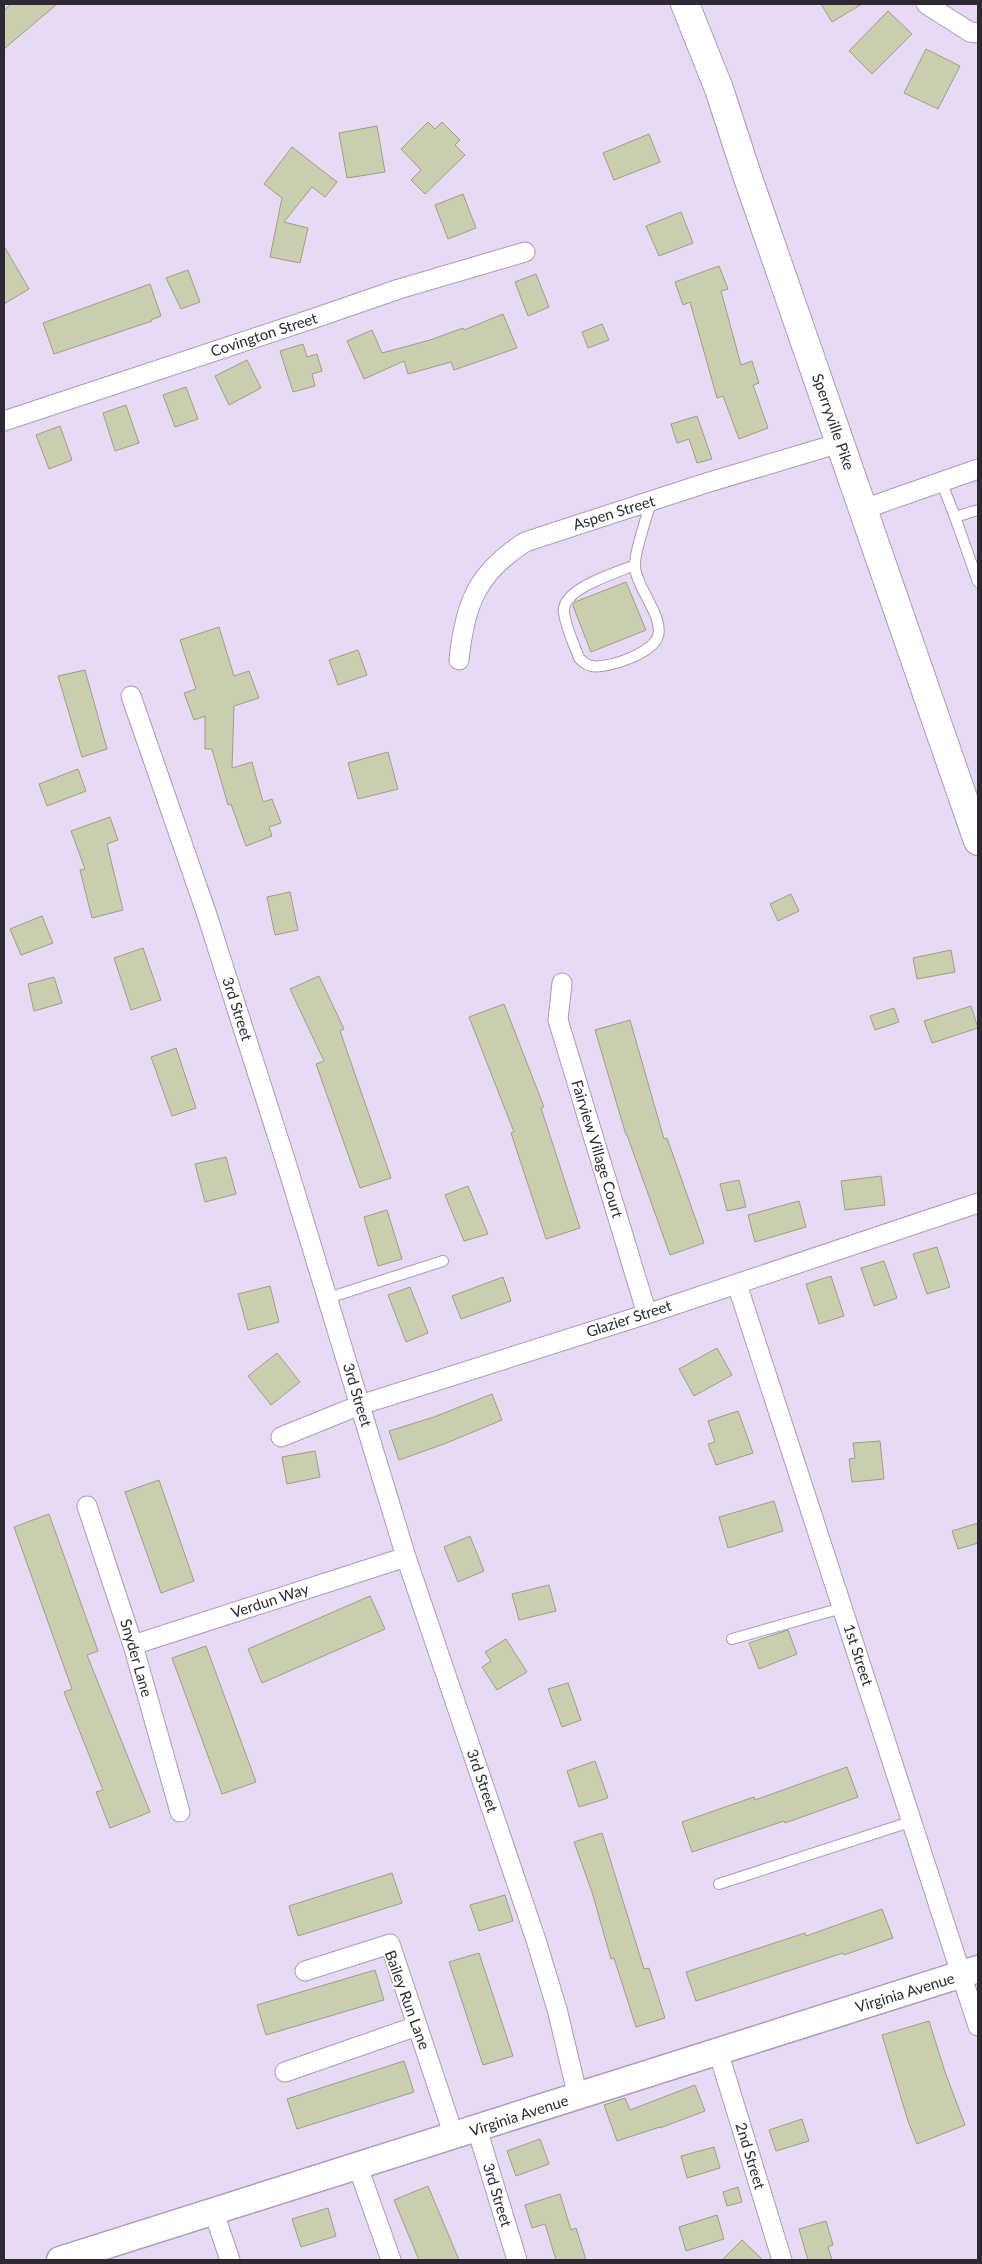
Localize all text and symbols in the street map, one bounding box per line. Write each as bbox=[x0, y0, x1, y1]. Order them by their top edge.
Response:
street label: Covington Street bbox=[208, 308, 320, 360]
street label: Sperryville Pike bbox=[809, 371, 859, 472]
street label: Aspen Street bbox=[571, 491, 657, 533]
street label: 3rd Street bbox=[219, 975, 257, 1043]
street label: Fairview Village Court bbox=[568, 1078, 628, 1220]
street label: Glazier Street bbox=[584, 1296, 674, 1340]
street label: 3rd Street bbox=[340, 1361, 376, 1429]
street label: Verdun Way bbox=[229, 1579, 311, 1621]
street label: Snyder Lane bbox=[117, 1617, 157, 1699]
street label: 1st Street bbox=[841, 1622, 878, 1688]
street label: 3rd Street bbox=[464, 1747, 502, 1815]
street label: Bailey Run Lane bbox=[382, 1948, 434, 2052]
street label: Virginia Avenue bbox=[853, 1968, 957, 2016]
street label: Virginia Avenue bbox=[467, 2091, 570, 2140]
street label: 2nd Street bbox=[732, 2120, 770, 2192]
street label: 3rd Street bbox=[480, 2161, 516, 2229]

